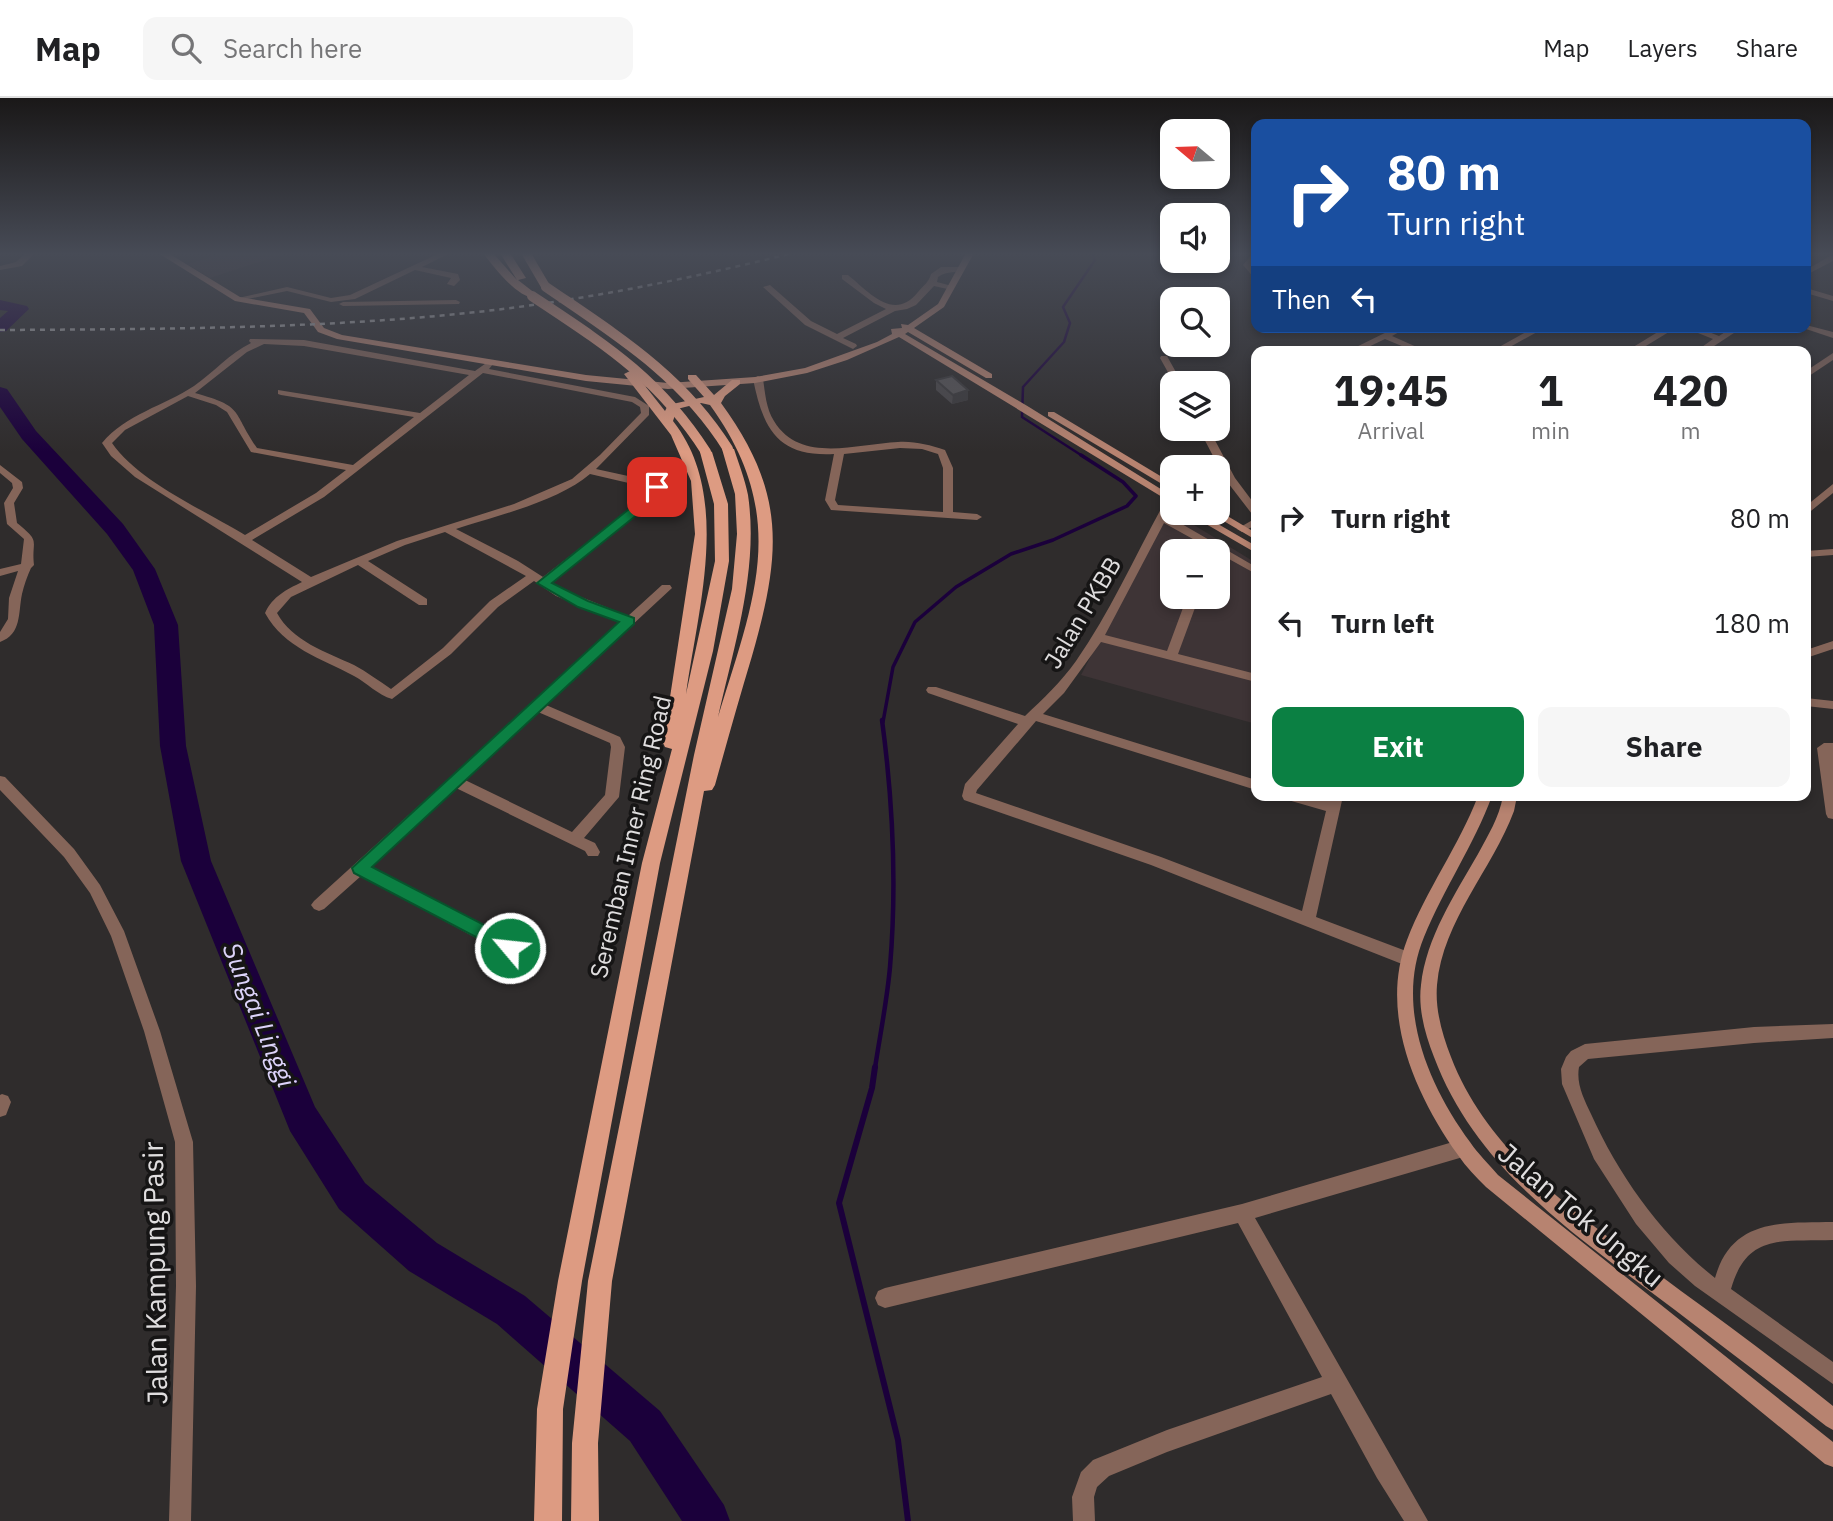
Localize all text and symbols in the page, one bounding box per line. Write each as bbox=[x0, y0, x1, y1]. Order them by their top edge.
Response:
search box bbox=[143, 17, 633, 80]
text: Map bbox=[35, 27, 101, 70]
icon: search bbox=[167, 29, 205, 67]
text: Search here bbox=[223, 31, 362, 65]
text: Map bbox=[1543, 32, 1590, 64]
text: Layers bbox=[1628, 32, 1698, 64]
text: Share bbox=[1736, 32, 1798, 64]
north arrow bbox=[1160, 119, 1230, 189]
map controls bbox=[1160, 119, 1230, 609]
text: 80 m bbox=[1387, 140, 1501, 203]
icon: right bbox=[1272, 147, 1363, 238]
text: Turn right bbox=[1387, 202, 1525, 244]
button: sound bbox=[1160, 203, 1230, 273]
icon: left bbox=[1345, 280, 1383, 318]
text: Then bbox=[1272, 282, 1331, 316]
button: search bbox=[1160, 287, 1230, 357]
text: 19:45 bbox=[1334, 363, 1448, 418]
text: 1 bbox=[1538, 363, 1563, 418]
text: 420 bbox=[1653, 363, 1728, 418]
button: layers bbox=[1160, 371, 1230, 441]
text: Arrival bbox=[1358, 415, 1425, 445]
text: min bbox=[1531, 415, 1570, 445]
text: m bbox=[1680, 415, 1701, 445]
button: + bbox=[1160, 455, 1230, 525]
pin bbox=[627, 457, 687, 517]
icon: arrive bbox=[638, 468, 676, 506]
icon: right bbox=[1272, 499, 1310, 537]
text: Turn right bbox=[1331, 501, 1450, 535]
text: 80 m bbox=[1730, 501, 1790, 535]
button: − bbox=[1160, 539, 1230, 609]
street label: Jalan PKBB bbox=[1036, 551, 1128, 674]
icon: left bbox=[1272, 604, 1310, 642]
text: Turn left bbox=[1331, 606, 1434, 640]
text: 180 m bbox=[1714, 606, 1790, 640]
street label: Seremban Inner Ring Road bbox=[582, 692, 678, 981]
button: Exit bbox=[1272, 707, 1524, 787]
button: Share bbox=[1538, 707, 1790, 787]
position arrow bbox=[473, 911, 547, 985]
water label: Sungai Linggi bbox=[215, 937, 304, 1092]
street label: Jalan Tok Ungku bbox=[1491, 1134, 1672, 1295]
street label: Jalan Kampung Pasir bbox=[134, 1141, 175, 1405]

